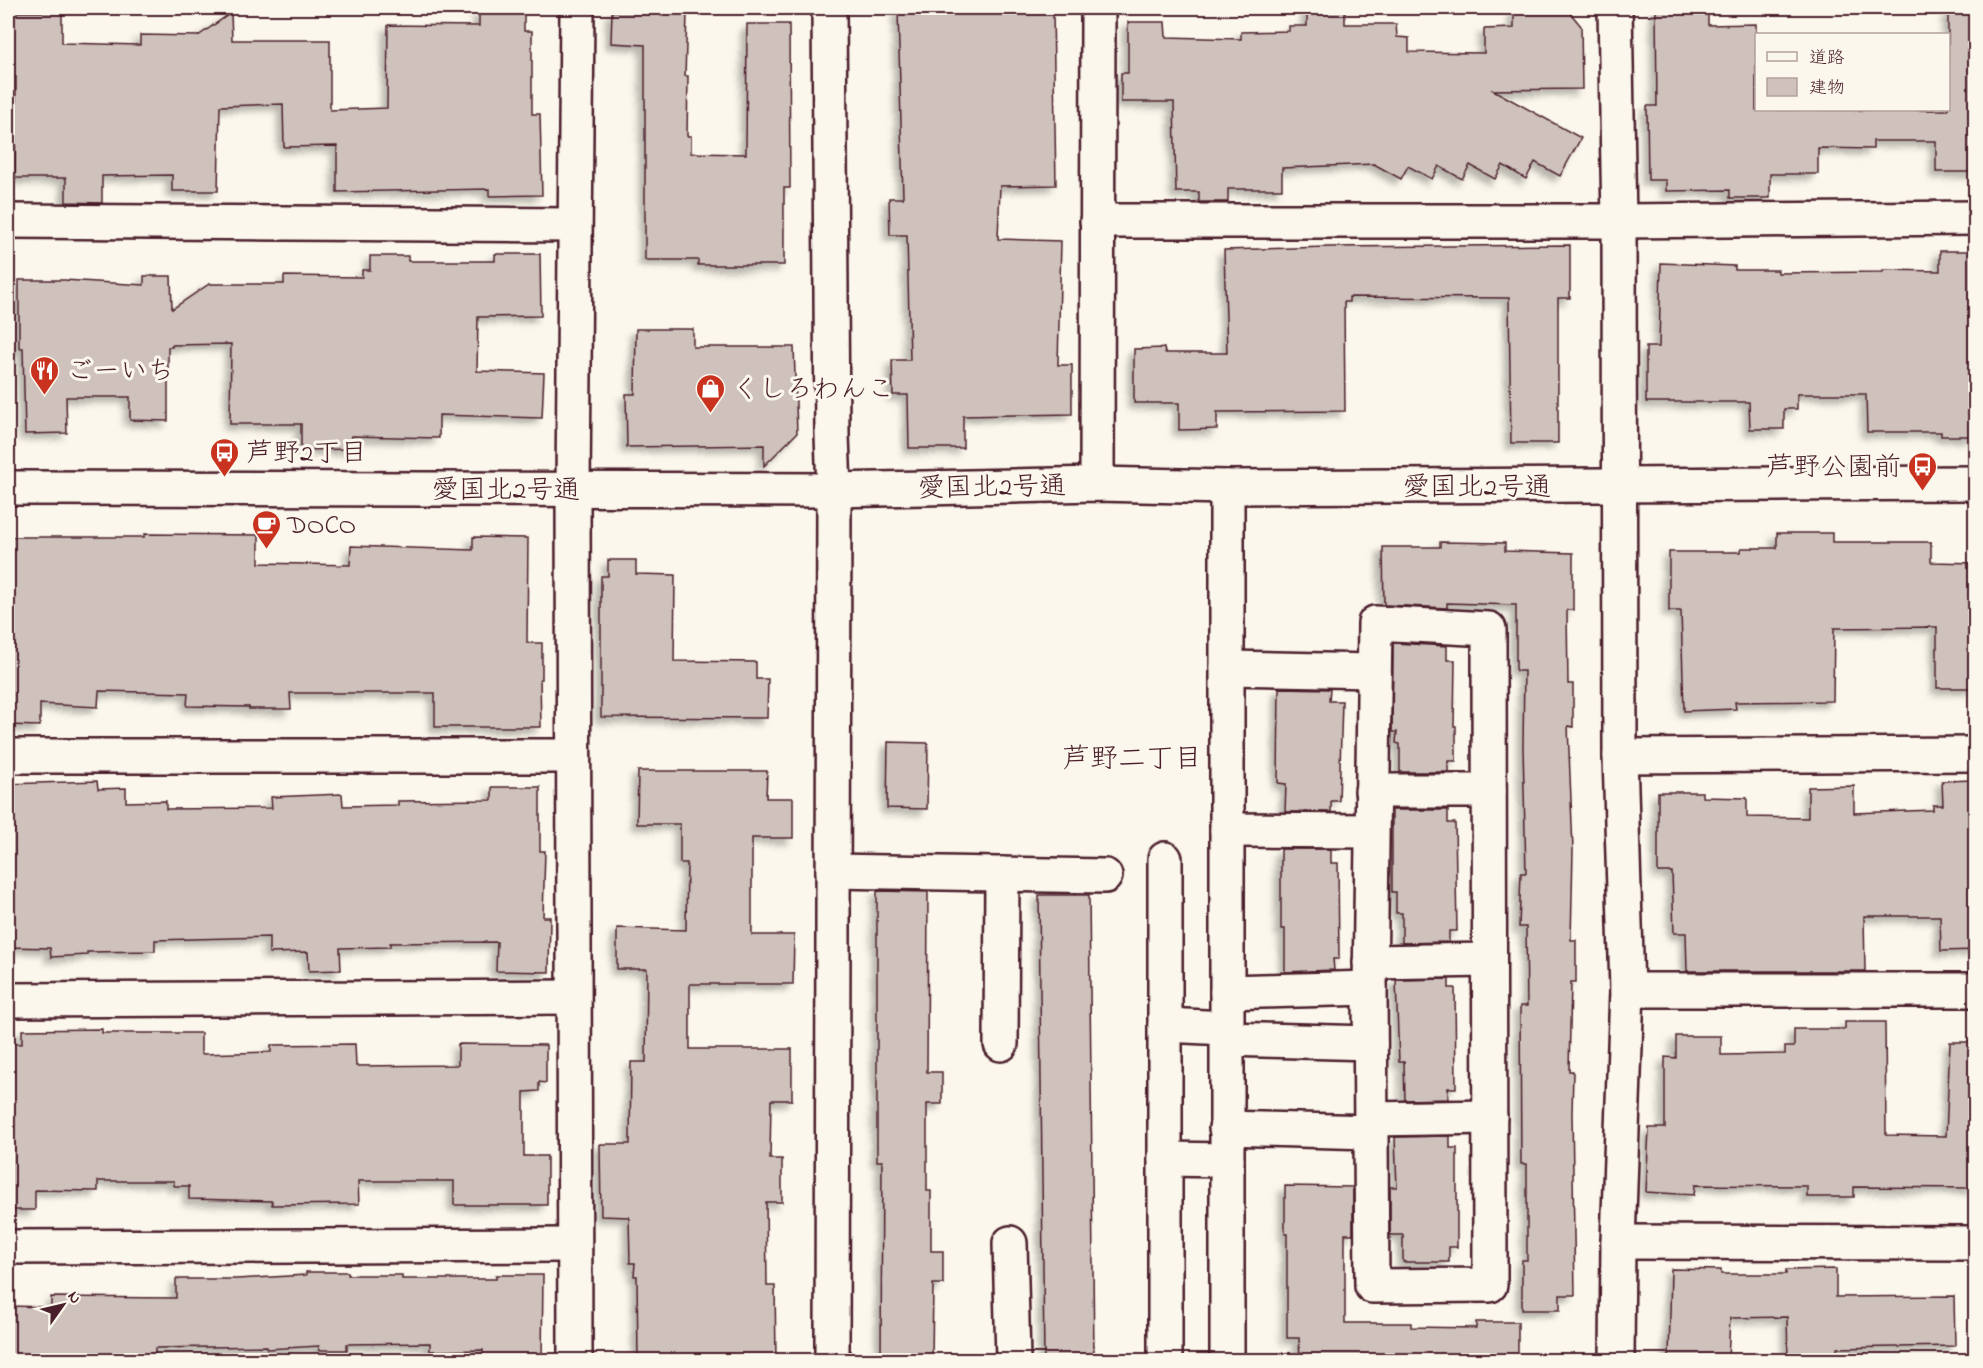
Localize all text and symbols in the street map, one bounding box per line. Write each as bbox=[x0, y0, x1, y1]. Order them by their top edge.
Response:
legend bbox=[1755, 33, 1950, 111]
text: 道路 bbox=[1809, 46, 1845, 72]
text: 建物 bbox=[1809, 76, 1845, 102]
place label: ごーいち bbox=[66, 353, 174, 392]
restaurant icon: ごーいち bbox=[29, 354, 61, 396]
place label: くしろわんこ bbox=[732, 371, 894, 410]
shop icon: くしろわんこ bbox=[695, 372, 727, 414]
place label: 芦野2丁目 bbox=[246, 435, 367, 474]
bus stop icon: 芦野2丁目 bbox=[209, 436, 241, 478]
place label: 芦野公園前 bbox=[1766, 449, 1901, 488]
bus stop icon: 芦野公園前 bbox=[1906, 450, 1938, 492]
street label: 愛国北2号通 bbox=[918, 468, 1067, 509]
street label: 愛国北2号通 bbox=[1403, 469, 1551, 508]
street label: 愛国北2号通 bbox=[432, 472, 580, 511]
place label: DOCO bbox=[286, 507, 356, 546]
cafe icon: DOCO bbox=[250, 508, 282, 550]
district label: 芦野二丁目 bbox=[1062, 740, 1202, 781]
north arrow bbox=[33, 1275, 93, 1335]
text: N bbox=[61, 1287, 87, 1309]

